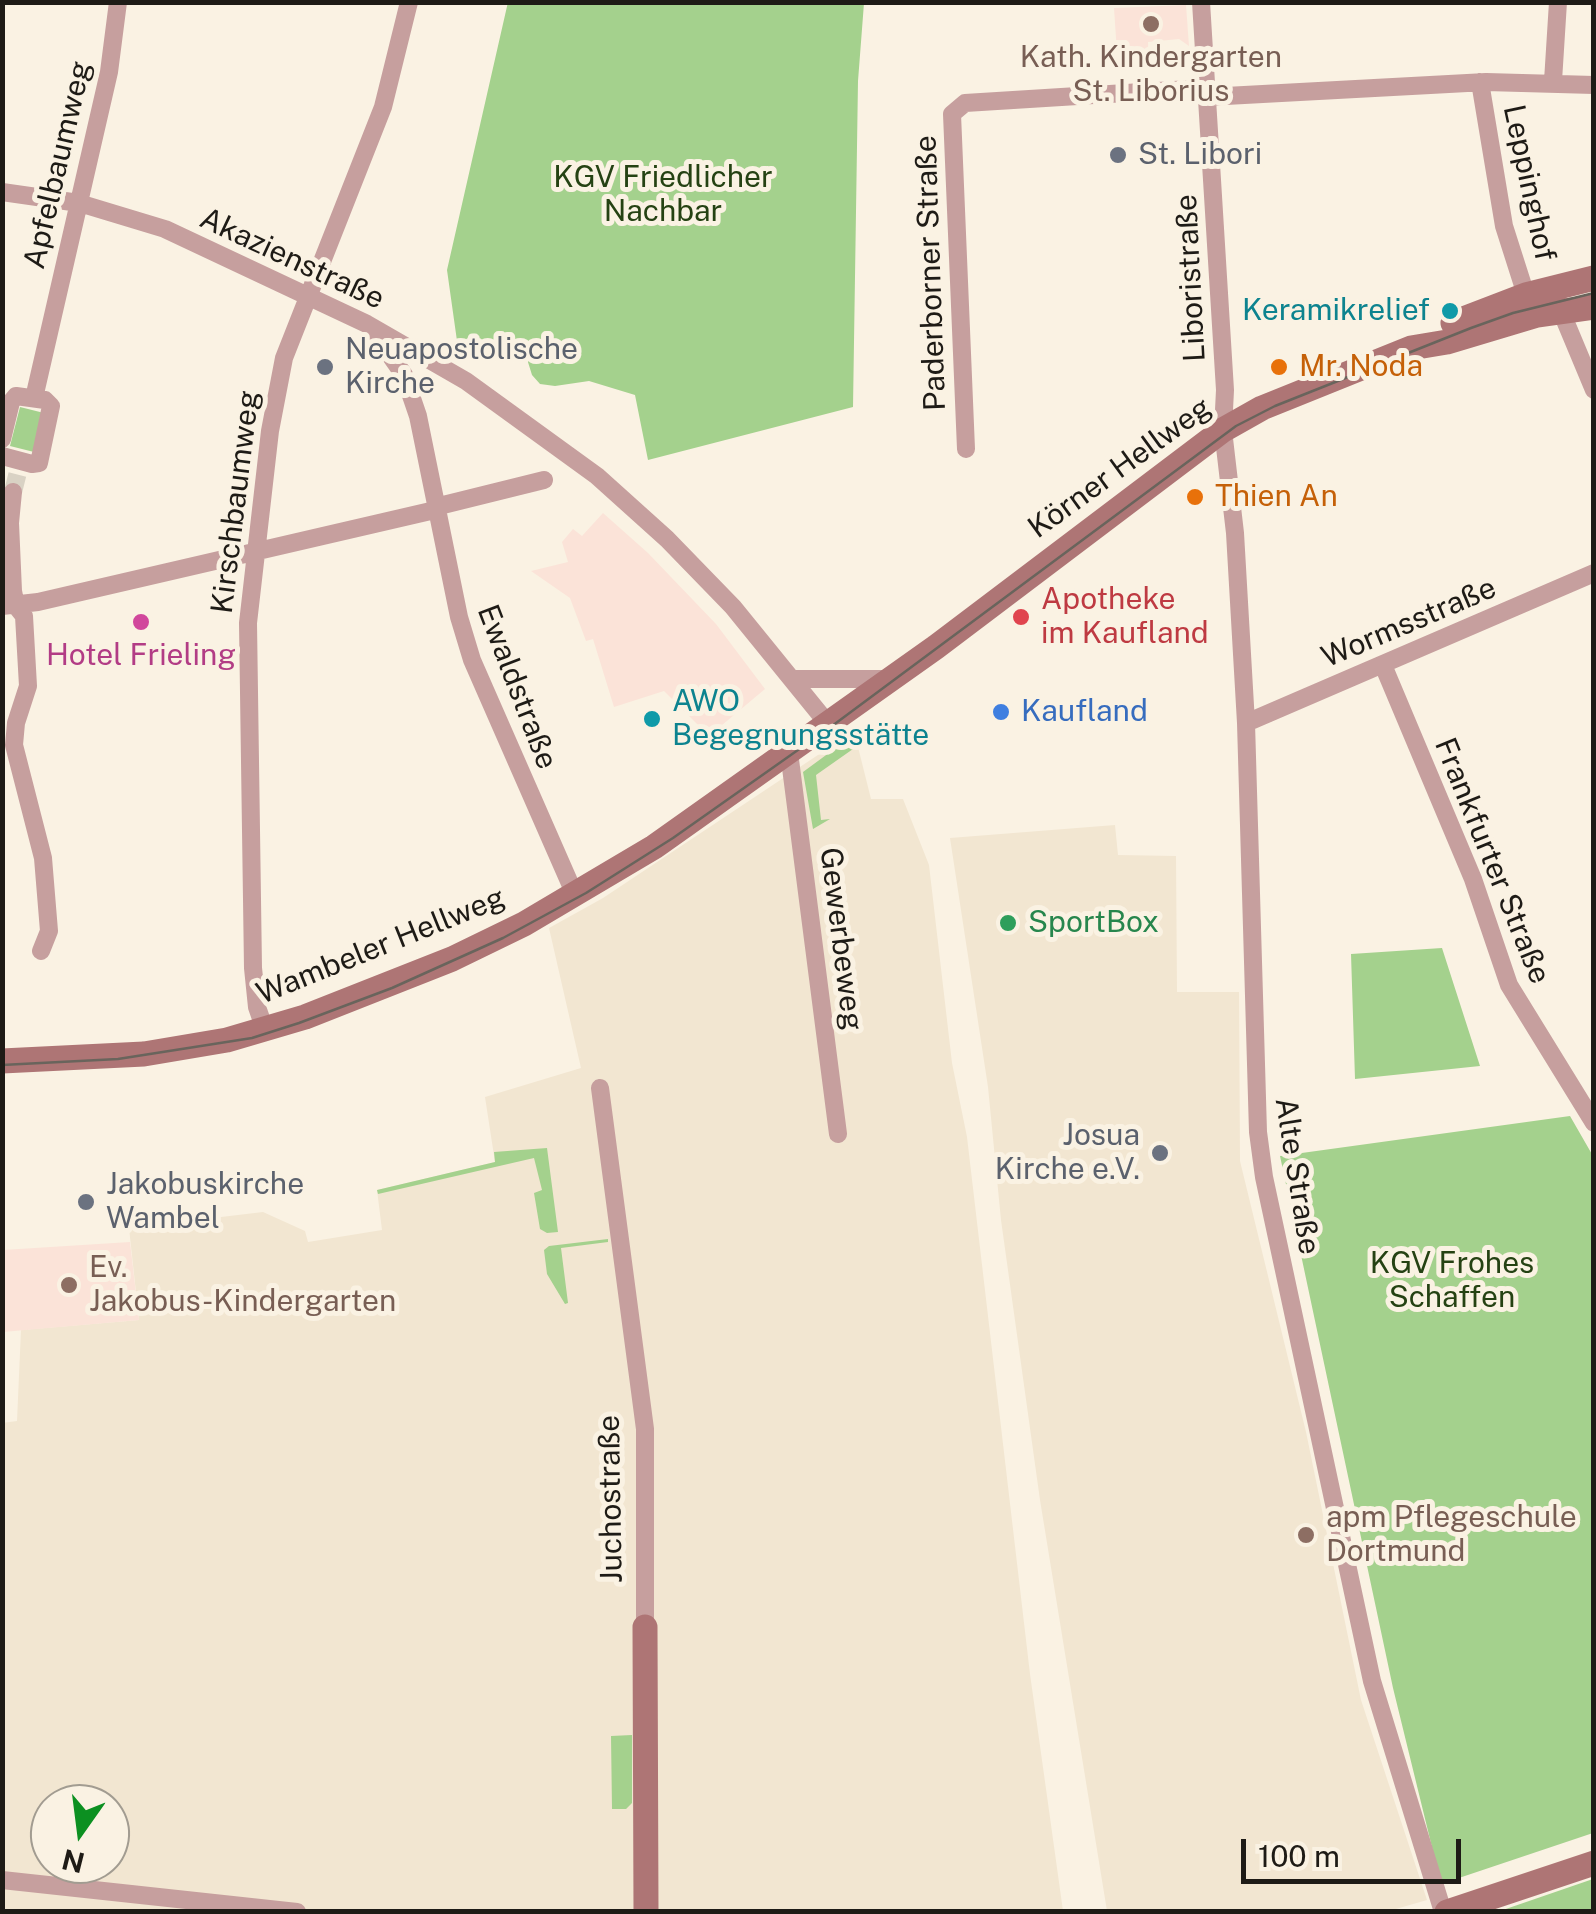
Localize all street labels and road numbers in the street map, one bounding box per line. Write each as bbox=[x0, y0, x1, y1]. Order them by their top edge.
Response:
street label: Apfelbaumweg bbox=[17, 58, 99, 272]
street label: Leppinghof bbox=[1495, 102, 1563, 264]
street label: Paderborner Straße bbox=[908, 135, 954, 411]
street label: Liboristraße bbox=[1169, 193, 1213, 363]
street label: Akazienstraße bbox=[194, 201, 390, 317]
street label: Kirschbaumweg bbox=[204, 388, 268, 616]
street label: Körner Hellweg bbox=[1022, 390, 1218, 546]
street label: Wormsstraße bbox=[1316, 570, 1502, 676]
street label: Ewaldstraße bbox=[469, 600, 565, 774]
street label: Frankfurter Straße bbox=[1426, 733, 1558, 989]
street label: Gewerbeweg bbox=[812, 846, 870, 1032]
street label: Wambeler Hellweg bbox=[252, 880, 510, 1012]
street label: Alte Straße bbox=[1267, 1095, 1327, 1257]
street label: Juchostraße bbox=[592, 1415, 630, 1583]

